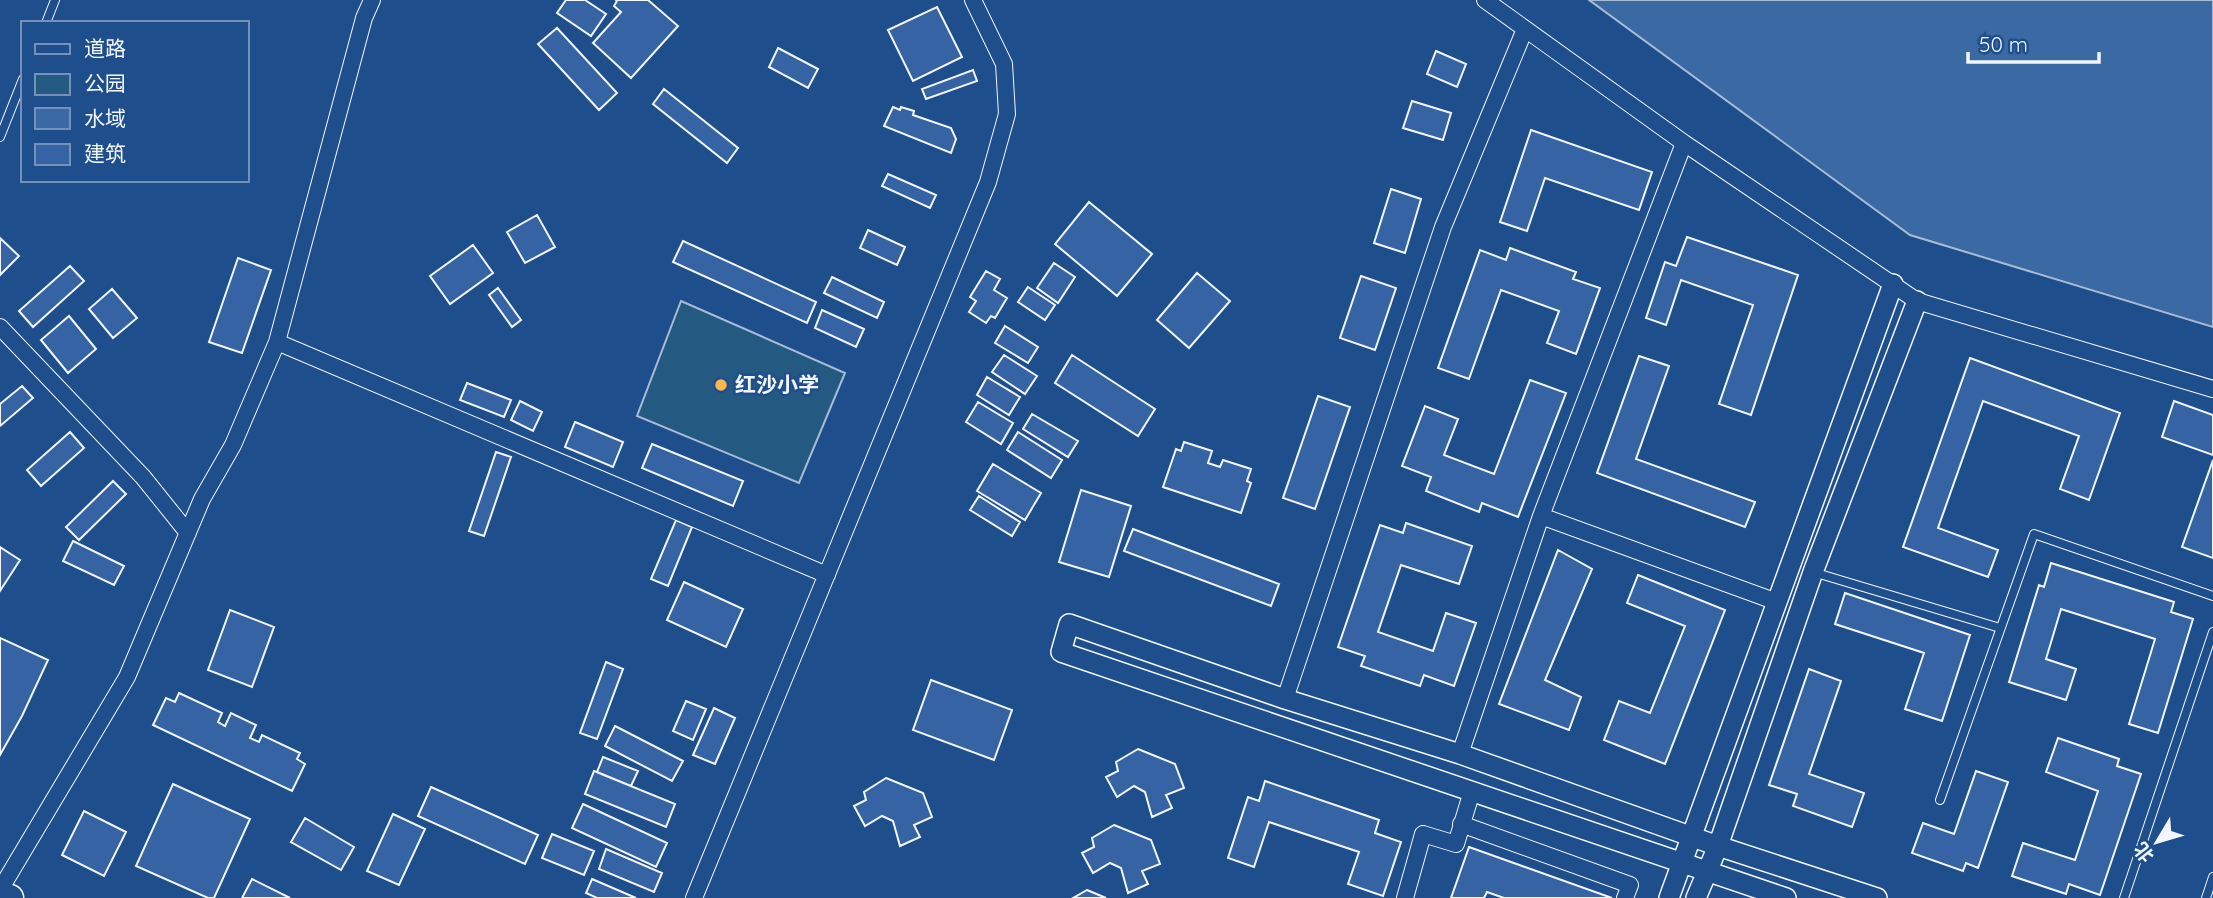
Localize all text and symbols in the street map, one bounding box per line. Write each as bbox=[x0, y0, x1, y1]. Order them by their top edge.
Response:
legend bbox=[21, 21, 248, 182]
scale bar bbox=[1968, 21, 2099, 65]
text: 50 m bbox=[1979, 31, 2028, 57]
text: 道路 bbox=[84, 35, 126, 61]
text: 公园 bbox=[84, 70, 126, 96]
text: 水域 bbox=[84, 105, 126, 131]
text: 建筑 bbox=[84, 140, 126, 166]
place label: 红沙小学 bbox=[735, 371, 819, 397]
marker: 红沙小学 bbox=[713, 377, 729, 393]
north arrow bbox=[2122, 807, 2192, 877]
text: 北 bbox=[2128, 838, 2159, 867]

